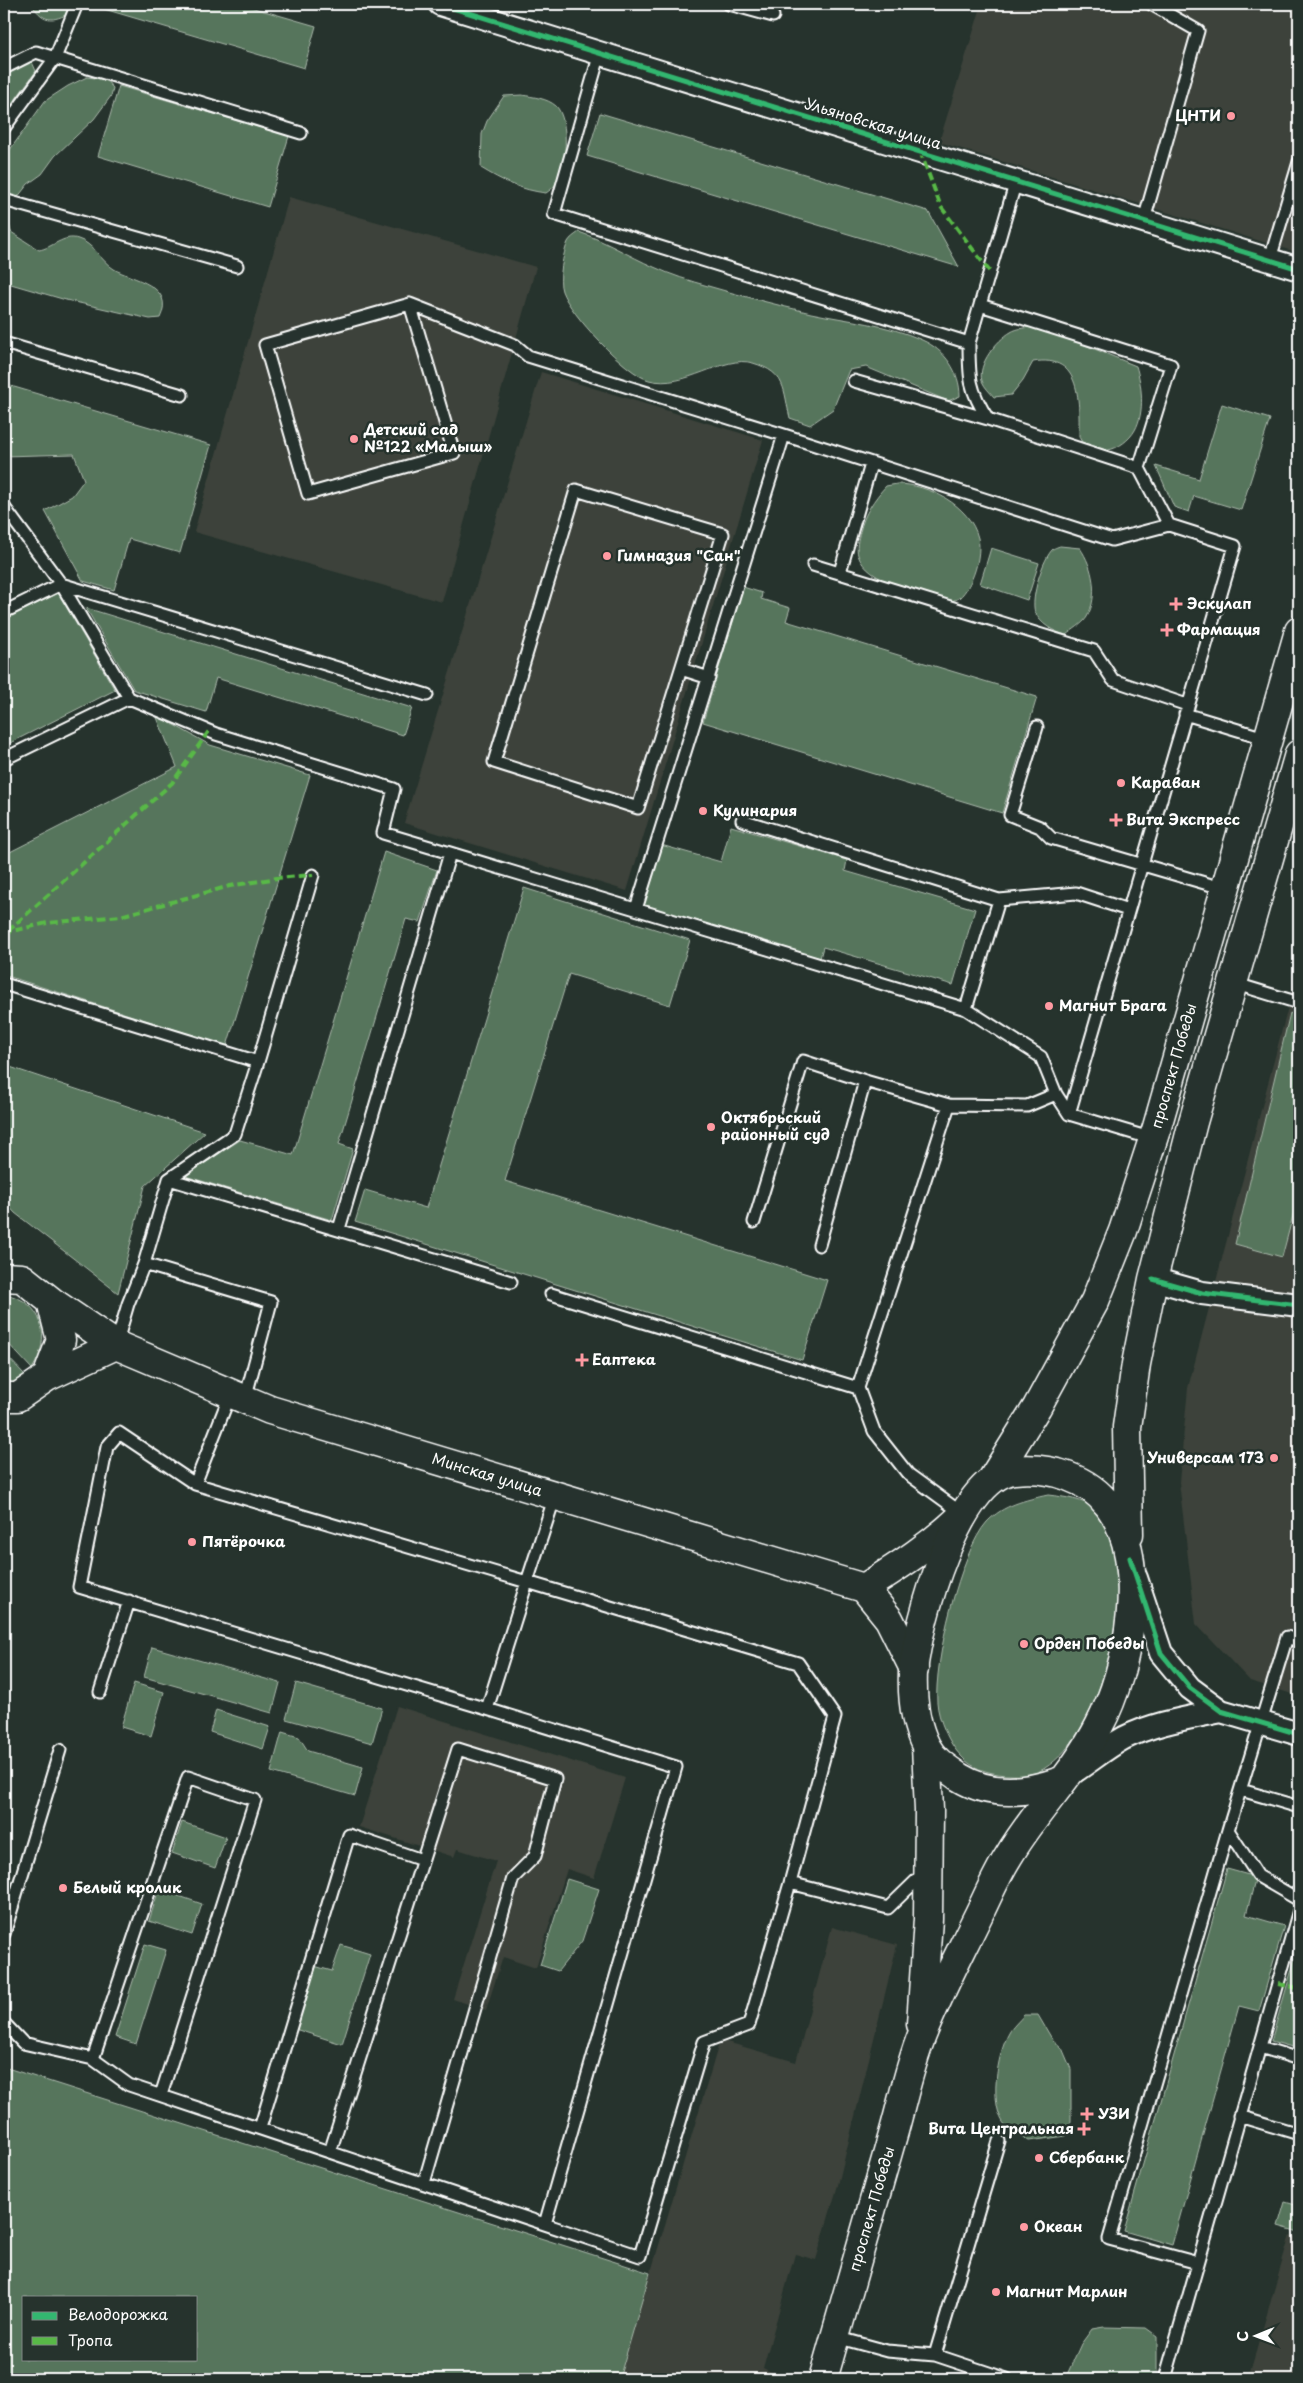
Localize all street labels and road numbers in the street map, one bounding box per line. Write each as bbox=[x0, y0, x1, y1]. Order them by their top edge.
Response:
street label: Ульяновская улица bbox=[802, 91, 945, 154]
street label: проспект Победы bbox=[1144, 1000, 1201, 1131]
street label: Минская улица bbox=[429, 1446, 546, 1501]
street label: проспект Победы bbox=[842, 2143, 899, 2274]

